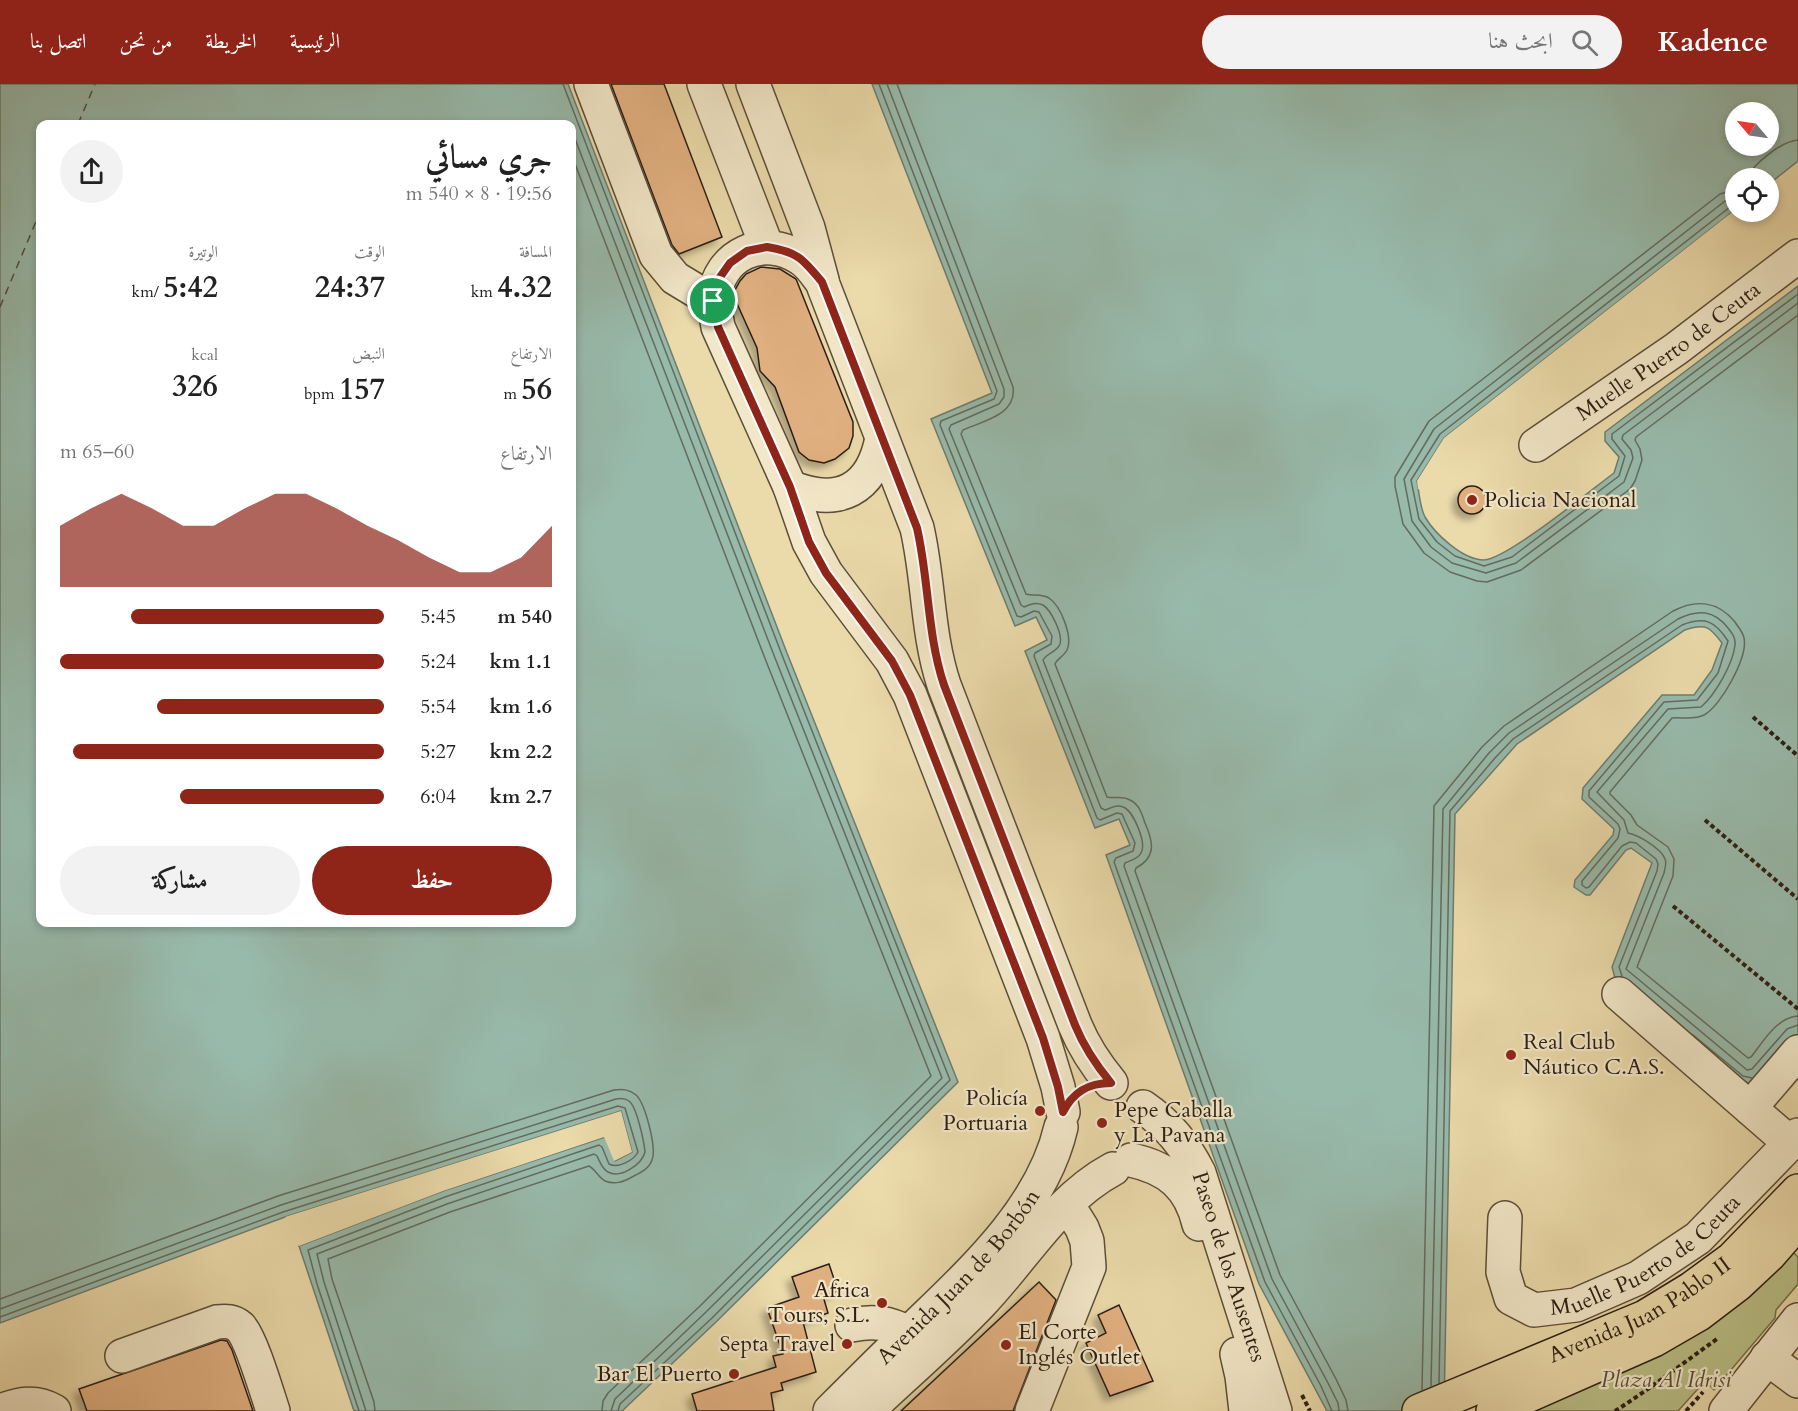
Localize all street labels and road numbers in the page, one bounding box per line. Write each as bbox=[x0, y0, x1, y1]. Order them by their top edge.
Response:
street label: Muelle Puerto de Ceuta bbox=[1570, 275, 1767, 428]
street label: Paseo de los Ausentes bbox=[1185, 1168, 1273, 1366]
street label: Avenida Juan de Borbón bbox=[870, 1183, 1047, 1371]
street label: Muelle Puerto de Ceuta bbox=[1548, 1188, 1748, 1323]
street label: Avenida Juan Pablo II bbox=[1544, 1250, 1737, 1370]

